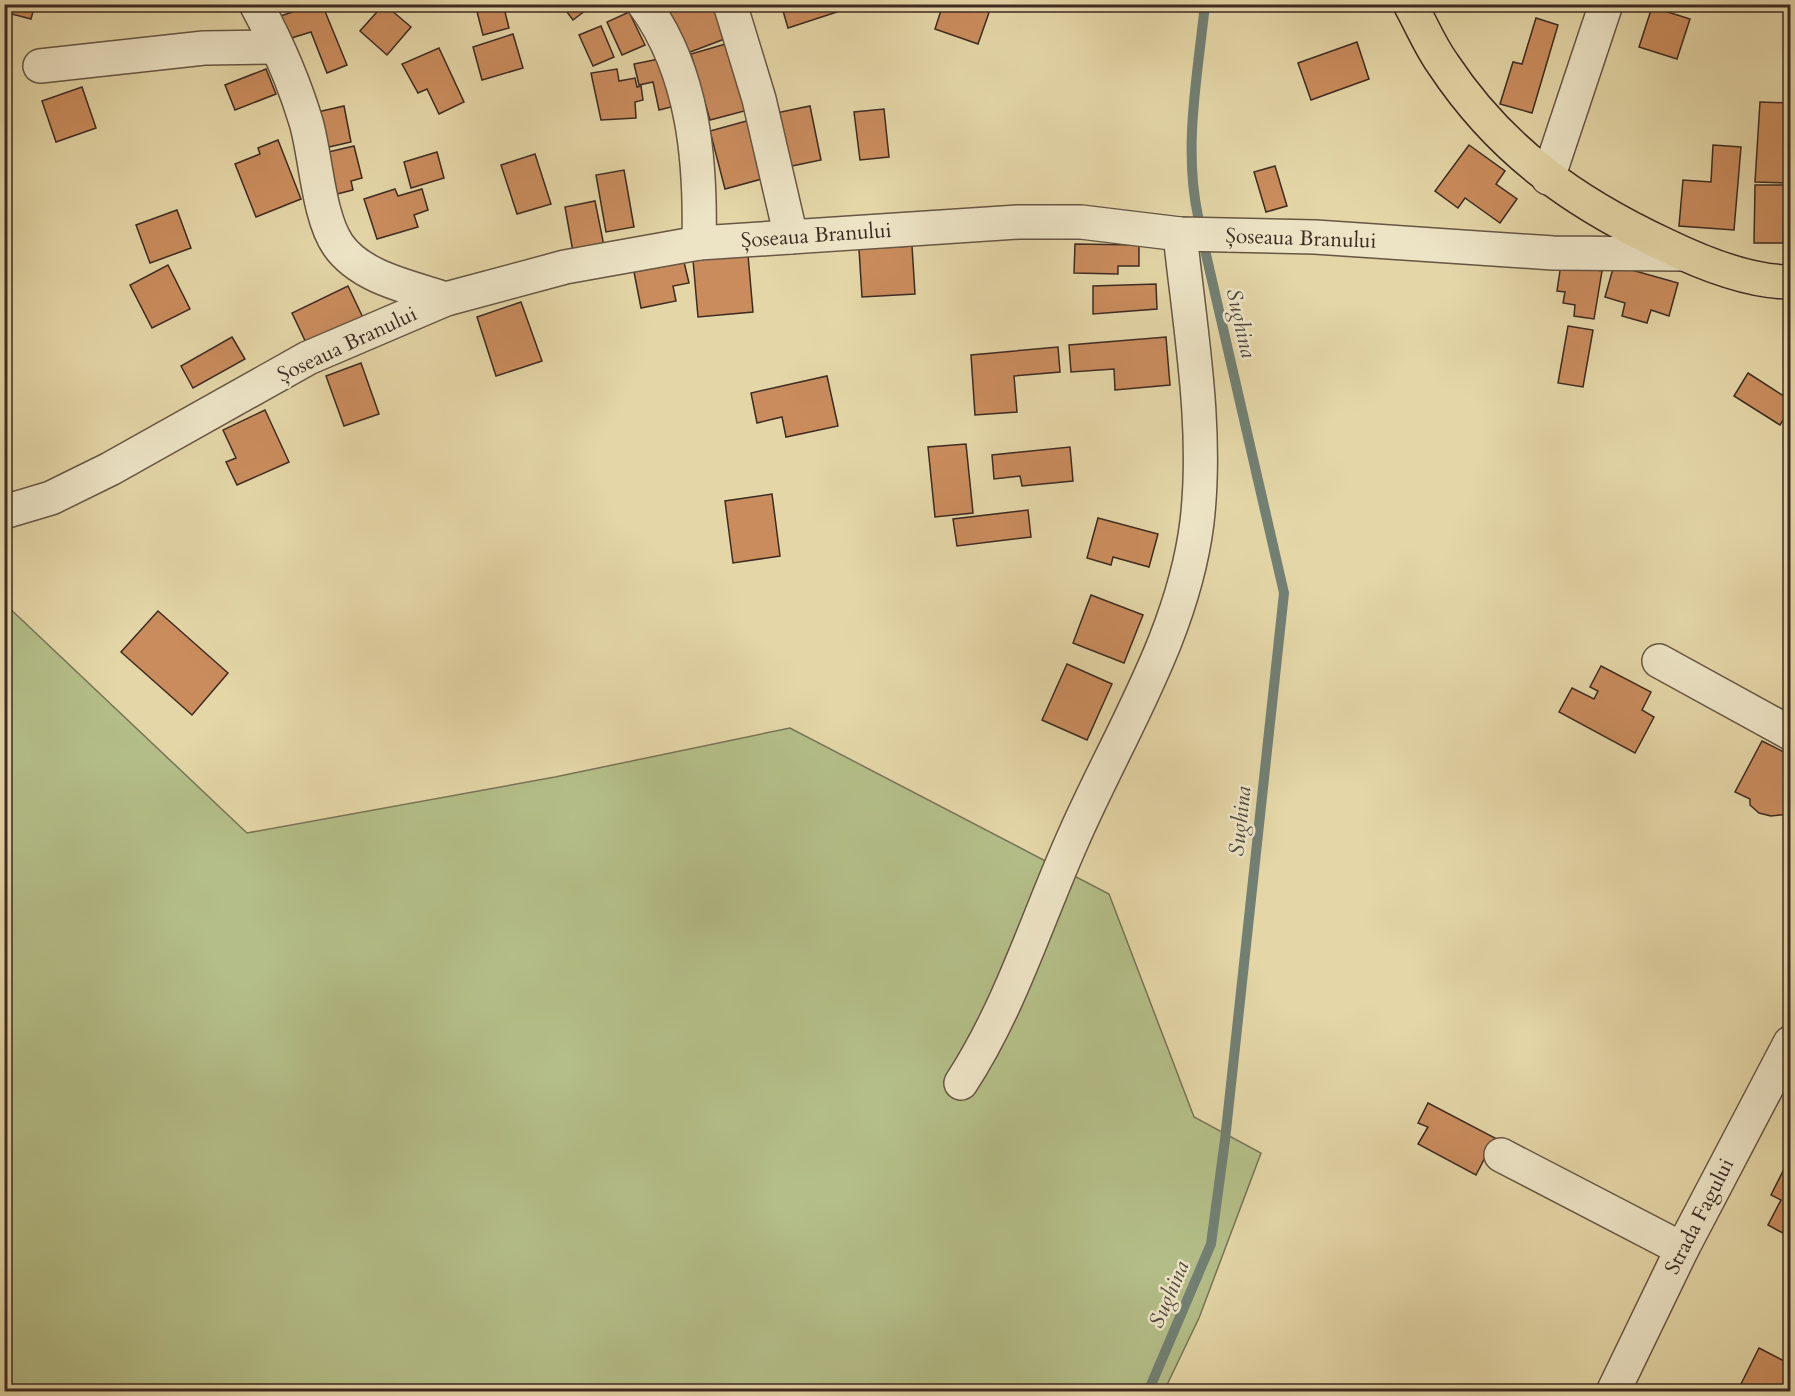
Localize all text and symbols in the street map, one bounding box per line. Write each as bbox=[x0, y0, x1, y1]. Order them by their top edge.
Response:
street label: Șoseaua Branului bbox=[740, 216, 892, 255]
street label: Șoseaua Branului bbox=[1225, 221, 1377, 256]
water label: Sughina bbox=[1218, 286, 1264, 361]
street label: Șoseaua Branului bbox=[273, 299, 422, 390]
water label: Sughina bbox=[1221, 784, 1259, 858]
street label: Strada Fagului bbox=[1658, 1153, 1741, 1279]
water label: Sughina bbox=[1141, 1256, 1197, 1333]

